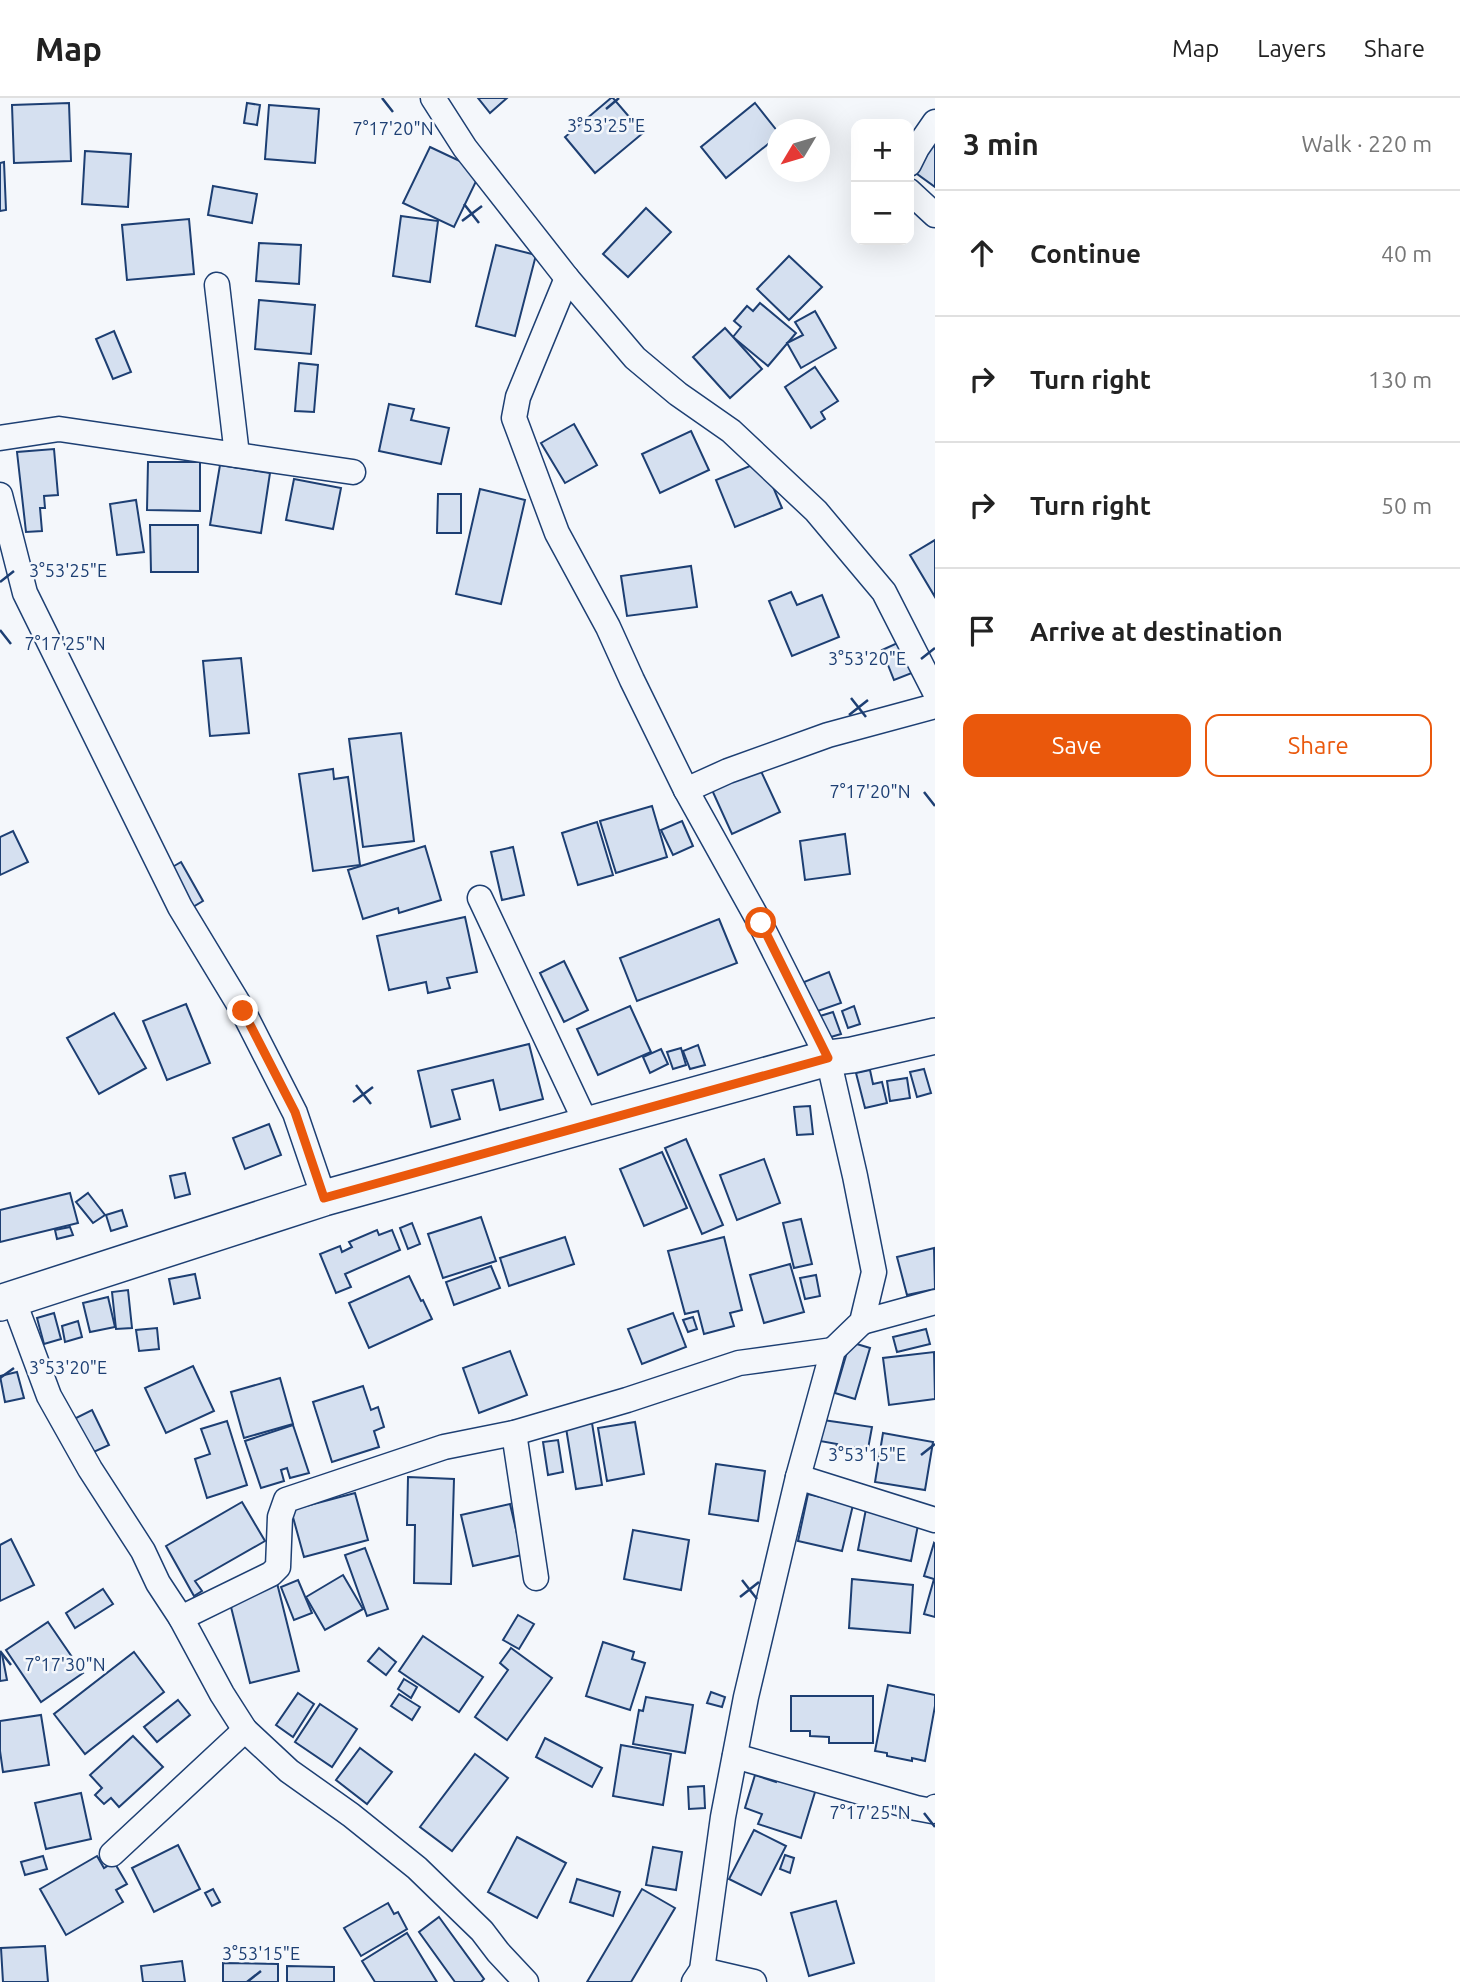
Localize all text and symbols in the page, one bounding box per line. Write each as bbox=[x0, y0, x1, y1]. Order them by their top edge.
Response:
text: Map bbox=[35, 30, 102, 67]
text: Map bbox=[1172, 35, 1219, 62]
text: Layers bbox=[1257, 35, 1326, 62]
text: Share bbox=[1364, 35, 1425, 62]
text: 3°53'25"E bbox=[567, 115, 645, 135]
text: 7°17'20"N bbox=[353, 118, 433, 138]
north arrow bbox=[767, 119, 830, 182]
map controls bbox=[851, 119, 914, 245]
button: + bbox=[851, 119, 914, 182]
text: 3 min bbox=[963, 127, 1039, 161]
text: Walk · 220 m bbox=[1301, 131, 1432, 156]
button: − bbox=[851, 182, 914, 245]
icon: ahead bbox=[963, 234, 1001, 272]
text: Continue bbox=[1030, 239, 1141, 268]
text: 40 m bbox=[1381, 241, 1432, 266]
icon: right bbox=[963, 360, 1001, 398]
text: Turn right bbox=[1030, 365, 1151, 394]
text: 130 m bbox=[1368, 367, 1432, 392]
icon: right bbox=[963, 486, 1001, 524]
text: Turn right bbox=[1030, 491, 1151, 520]
text: 50 m bbox=[1381, 493, 1432, 518]
text: 3°53'25"E bbox=[29, 560, 107, 580]
icon: arrive bbox=[963, 612, 1001, 650]
text: Arrive at destination bbox=[1030, 617, 1283, 646]
text: 7°17'25"N bbox=[25, 633, 105, 653]
text: 3°53'20"E bbox=[828, 648, 906, 668]
button: Save bbox=[963, 714, 1191, 777]
button: Share bbox=[1205, 714, 1432, 777]
text: 7°17'20"N bbox=[830, 781, 910, 801]
route start bbox=[745, 907, 776, 938]
route end bbox=[227, 995, 258, 1026]
text: 3°53'20"E bbox=[29, 1357, 107, 1377]
text: 3°53'15"E bbox=[828, 1444, 906, 1464]
text: 7°17'30"N bbox=[25, 1654, 105, 1674]
text: 7°17'25"N bbox=[830, 1802, 910, 1822]
text: 3°53'15"E bbox=[222, 1943, 300, 1963]

